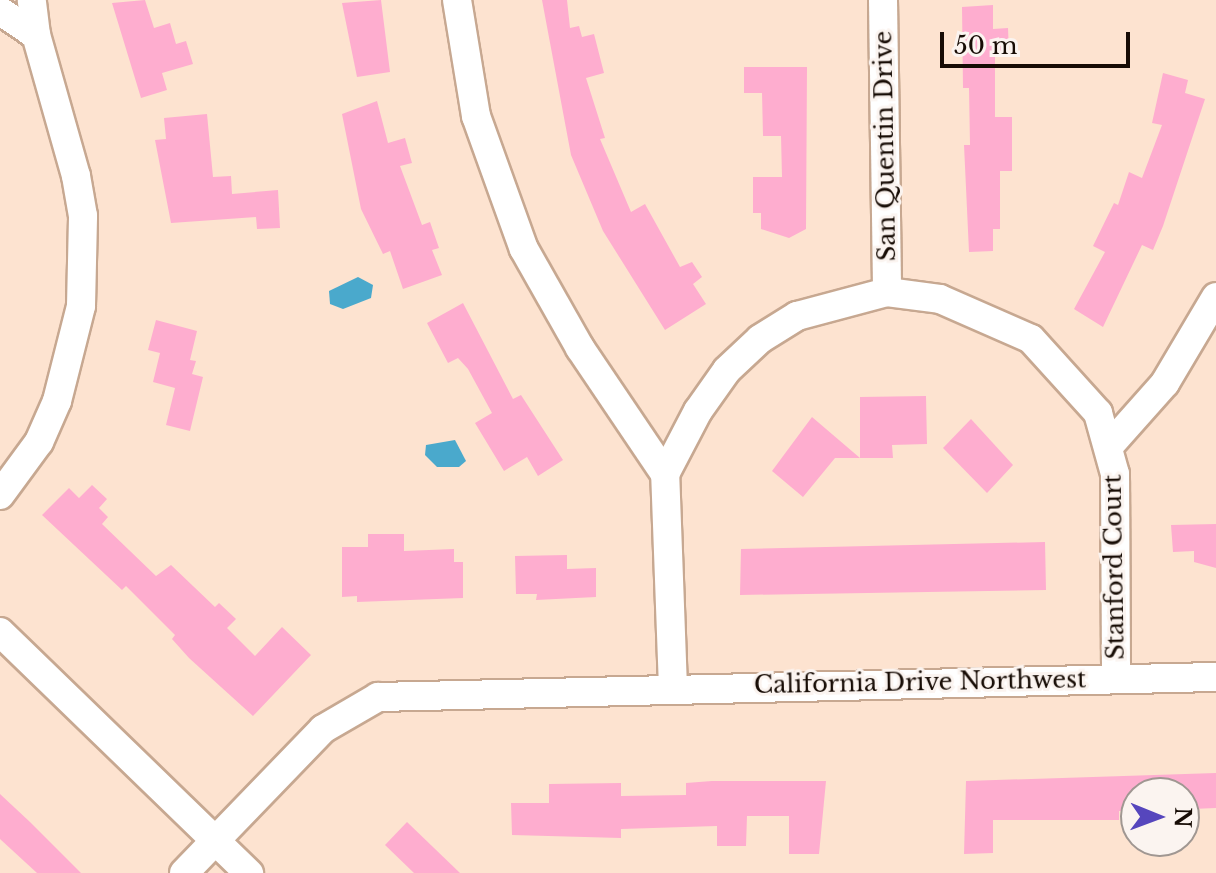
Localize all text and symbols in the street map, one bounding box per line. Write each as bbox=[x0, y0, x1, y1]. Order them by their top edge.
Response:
scale bar bbox=[944, 16, 1134, 66]
street label: San Quentin Drive bbox=[869, 30, 901, 262]
text: 50 m bbox=[954, 31, 1017, 60]
street label: Stanford Court bbox=[1098, 474, 1130, 660]
street label: California Drive Northwest bbox=[753, 665, 1087, 699]
north arrow bbox=[1120, 777, 1200, 857]
text: N bbox=[1169, 807, 1196, 828]

